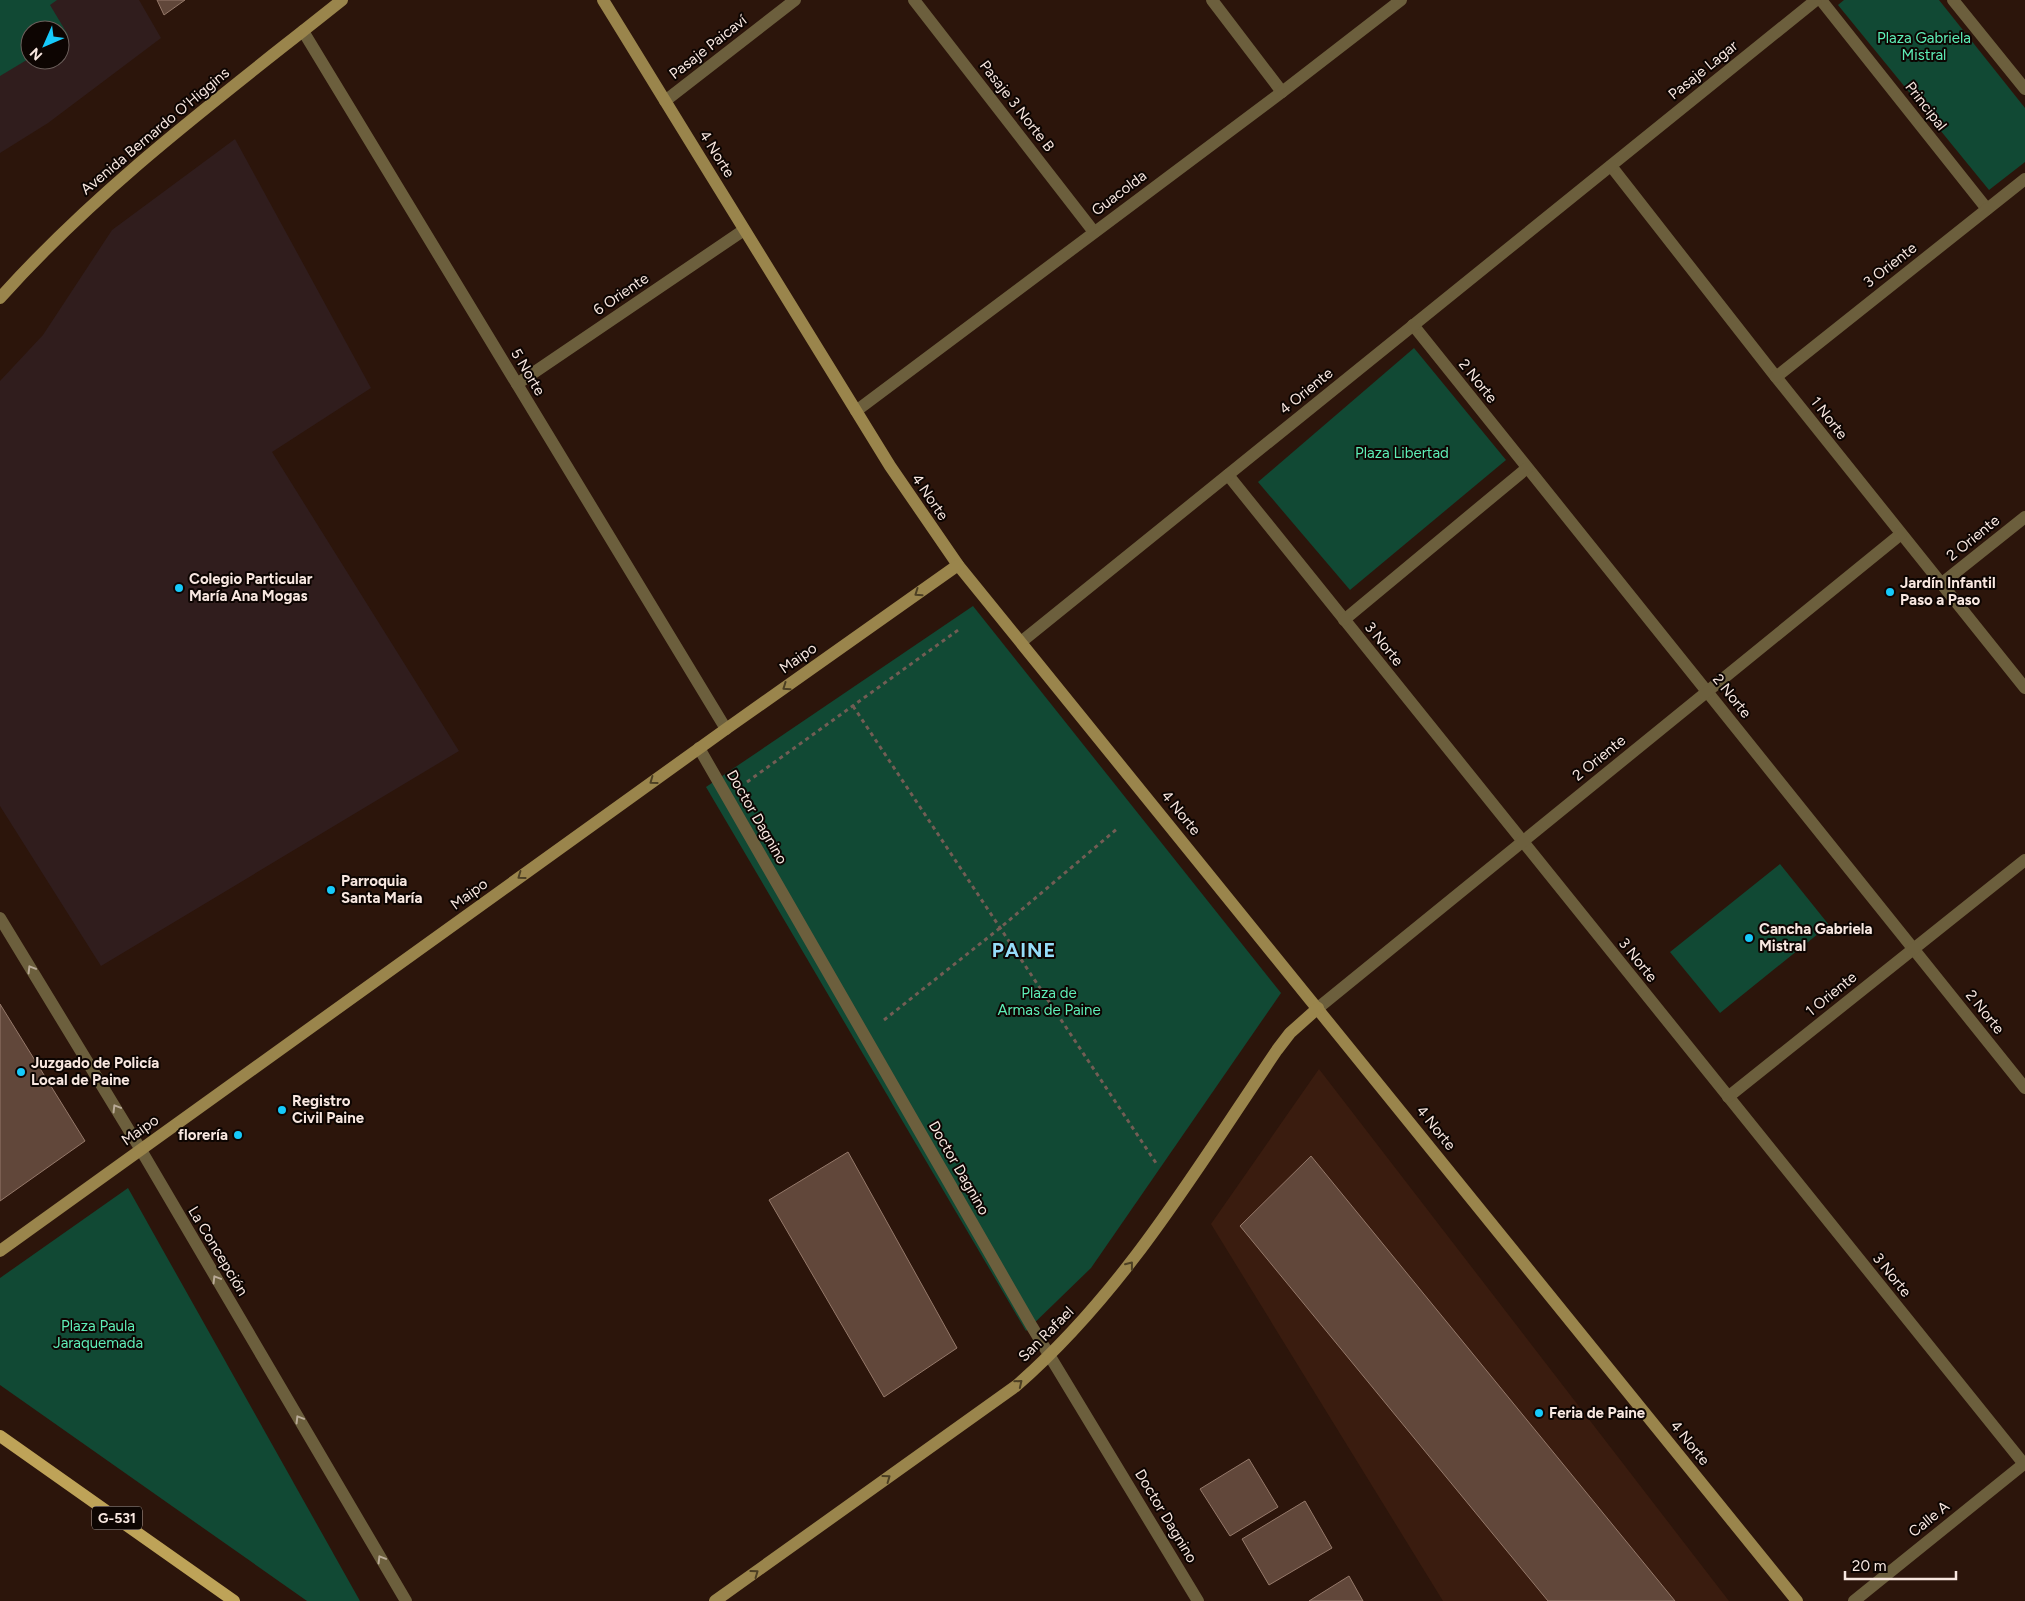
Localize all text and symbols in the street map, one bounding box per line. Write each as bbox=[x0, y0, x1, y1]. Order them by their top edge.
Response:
street label: Pasaje Paicaví bbox=[666, 10, 752, 83]
north arrow bbox=[20, 20, 70, 70]
park label: Plaza Gabriela Mistral bbox=[1877, 29, 1971, 64]
street label: Pasaje Lagar bbox=[1665, 37, 1741, 103]
text: N bbox=[26, 44, 46, 64]
street label: Pasaje 3 Norte B bbox=[976, 57, 1058, 155]
street label: Avenida Bernardo O'Higgins bbox=[77, 64, 233, 198]
street label: Principal bbox=[1901, 78, 1951, 134]
street label: 4 Norte bbox=[696, 127, 738, 181]
street label: Guacolda bbox=[1088, 167, 1150, 219]
street label: 3 Oriente bbox=[1860, 239, 1920, 291]
street label: 6 Oriente bbox=[590, 269, 652, 319]
street label: 5 Norte bbox=[507, 345, 549, 399]
street label: 2 Norte bbox=[1455, 355, 1501, 407]
street label: 4 Oriente bbox=[1276, 364, 1336, 418]
street label: 1 Norte bbox=[1807, 393, 1851, 443]
park label: Plaza Libertad bbox=[1355, 444, 1449, 462]
street label: 4 Norte bbox=[908, 470, 952, 524]
street label: 2 Oriente bbox=[1943, 511, 2003, 565]
place label: Colegio Particular María Ana Mogas bbox=[189, 570, 313, 605]
place label: Jardín Infantil Paso a Paso bbox=[1900, 574, 1996, 609]
marker: Colegio Particular María Ana Mogas bbox=[173, 582, 185, 594]
marker: Jardín Infantil Paso a Paso bbox=[1884, 586, 1896, 598]
one-way arrow bbox=[914, 587, 924, 596]
street label: 3 Norte bbox=[1361, 618, 1407, 670]
street label: Maipo bbox=[776, 639, 820, 677]
street label: 2 Norte bbox=[1709, 670, 1755, 722]
one-way arrow bbox=[782, 681, 791, 690]
street label: 2 Oriente bbox=[1569, 731, 1629, 785]
street label: Doctor Dagnino bbox=[723, 767, 791, 868]
one-way arrow bbox=[649, 775, 659, 784]
street label: 4 Norte bbox=[1158, 787, 1204, 839]
one-way arrow bbox=[518, 870, 527, 879]
place label: Parroquia Santa María bbox=[341, 872, 423, 907]
street label: Maipo bbox=[447, 874, 491, 913]
marker: Parroquia Santa María bbox=[325, 884, 337, 896]
place label: Cancha Gabriela Mistral bbox=[1759, 920, 1872, 955]
marker: Cancha Gabriela Mistral bbox=[1743, 932, 1755, 944]
street label: 3 Norte bbox=[1615, 934, 1661, 986]
district label: PAINE bbox=[992, 938, 1056, 962]
one-way arrow bbox=[28, 966, 37, 975]
street label: 1 Oriente bbox=[1802, 968, 1860, 1020]
park label: Plaza de Armas de Paine bbox=[997, 984, 1101, 1019]
street label: 2 Norte bbox=[1962, 986, 2008, 1038]
place label: Juzgado de Policía Local de Paine bbox=[31, 1054, 159, 1089]
marker: Juzgado de Policía Local de Paine bbox=[15, 1066, 27, 1078]
place label: Registro Civil Paine bbox=[292, 1092, 365, 1127]
street label: 4 Norte bbox=[1413, 1102, 1459, 1154]
one-way arrow bbox=[112, 1104, 122, 1113]
marker: Registro Civil Paine bbox=[276, 1104, 288, 1116]
street label: Maipo bbox=[118, 1111, 162, 1149]
street label: Doctor Dagnino bbox=[925, 1118, 993, 1219]
place label: florería bbox=[178, 1126, 228, 1144]
marker: florería bbox=[232, 1129, 244, 1141]
street label: La Concepción bbox=[184, 1203, 252, 1299]
street label: 3 Norte bbox=[1869, 1249, 1915, 1301]
one-way arrow bbox=[1124, 1262, 1132, 1271]
one-way arrow bbox=[213, 1275, 223, 1284]
street label: San Rafael bbox=[1015, 1303, 1077, 1365]
park label: Plaza Paula Jaraquemada bbox=[53, 1317, 143, 1352]
one-way arrow bbox=[1013, 1380, 1022, 1389]
place label: Feria de Paine bbox=[1549, 1404, 1646, 1422]
marker: Feria de Paine bbox=[1533, 1407, 1545, 1419]
one-way arrow bbox=[295, 1415, 305, 1424]
street label: 4 Norte bbox=[1667, 1417, 1713, 1469]
street label: Doctor Dagnino bbox=[1131, 1466, 1201, 1566]
one-way arrow bbox=[881, 1475, 891, 1484]
street label: Calle A bbox=[1905, 1497, 1953, 1541]
road number: G-531 bbox=[92, 1506, 142, 1530]
scale bar bbox=[1845, 1548, 1956, 1580]
one-way arrow bbox=[378, 1555, 388, 1564]
text: 20 m bbox=[1852, 1557, 1886, 1575]
one-way arrow bbox=[749, 1570, 758, 1579]

